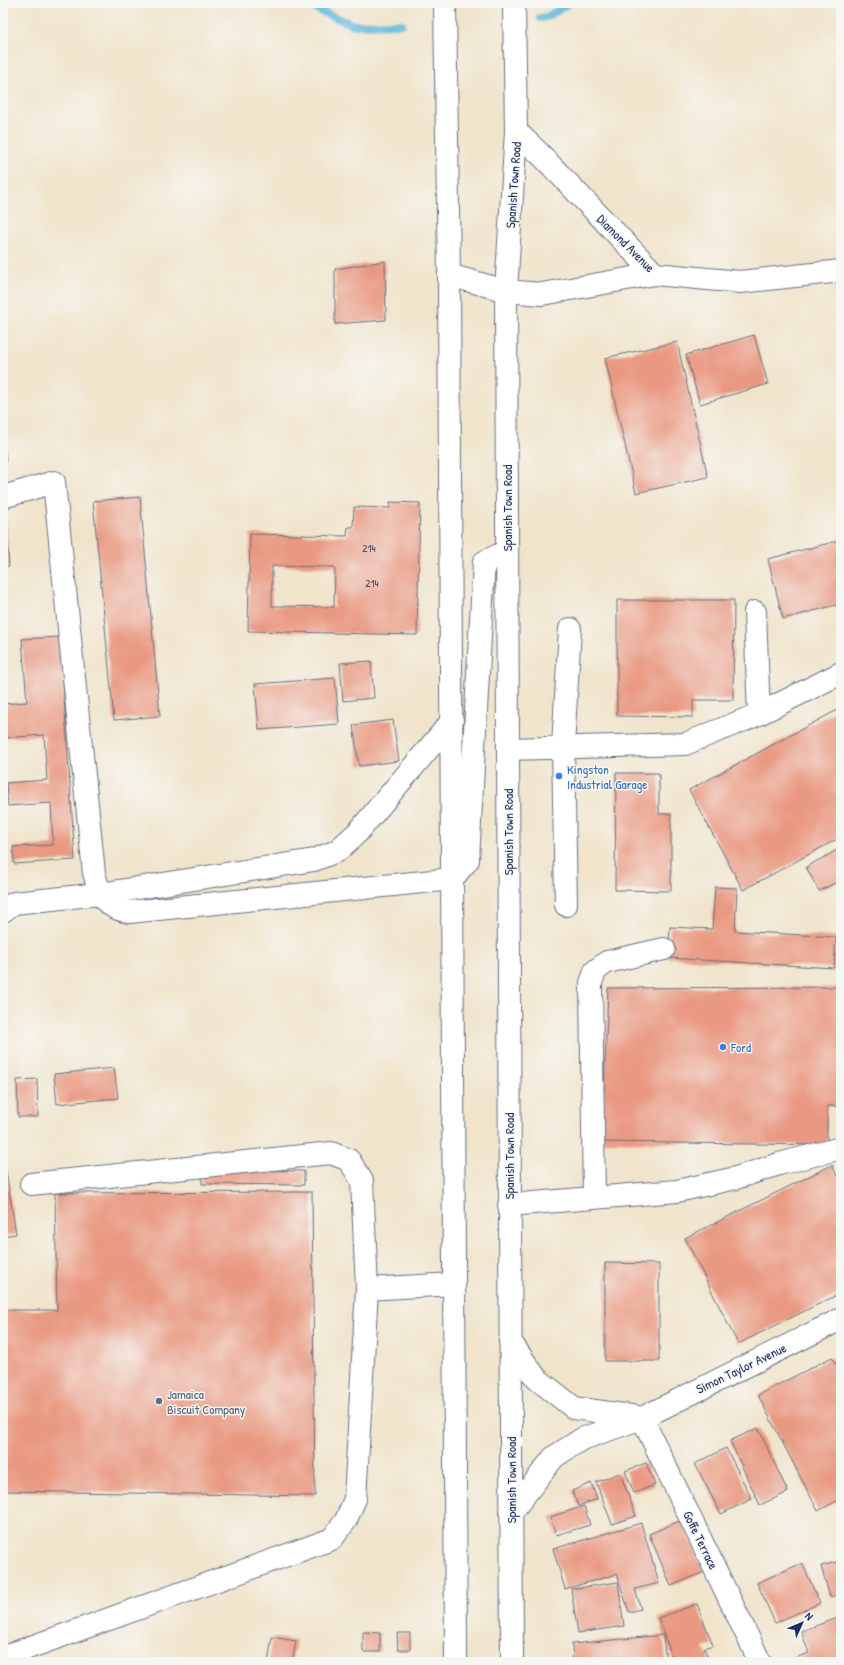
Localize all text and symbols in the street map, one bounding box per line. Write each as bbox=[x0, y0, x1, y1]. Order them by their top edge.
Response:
street label: Spanish Town Road bbox=[501, 141, 525, 229]
street label: Diamond Avenue bbox=[593, 210, 659, 276]
street label: Spanish Town Road bbox=[498, 465, 516, 551]
house number: 214 bbox=[362, 541, 376, 555]
house number: 214 bbox=[365, 576, 379, 590]
place label: Kingston Industrial Garage bbox=[567, 760, 648, 793]
marker: Kingston Industrial Garage bbox=[554, 771, 564, 781]
street label: Spanish Town Road bbox=[499, 789, 517, 875]
place label: Ford bbox=[730, 1038, 751, 1056]
marker: Ford bbox=[718, 1042, 728, 1052]
street label: Spanish Town Road bbox=[500, 1113, 518, 1199]
street label: Simon Taylor Avenue bbox=[693, 1338, 789, 1398]
place label: Jamaica Biscuit Company bbox=[167, 1385, 246, 1418]
marker: Jamaica Biscuit Company bbox=[154, 1396, 164, 1406]
street label: Spanish Town Road bbox=[502, 1437, 520, 1523]
street label: Goffe Terrace bbox=[679, 1508, 723, 1572]
north arrow bbox=[782, 1603, 822, 1643]
text: N bbox=[802, 1609, 816, 1623]

